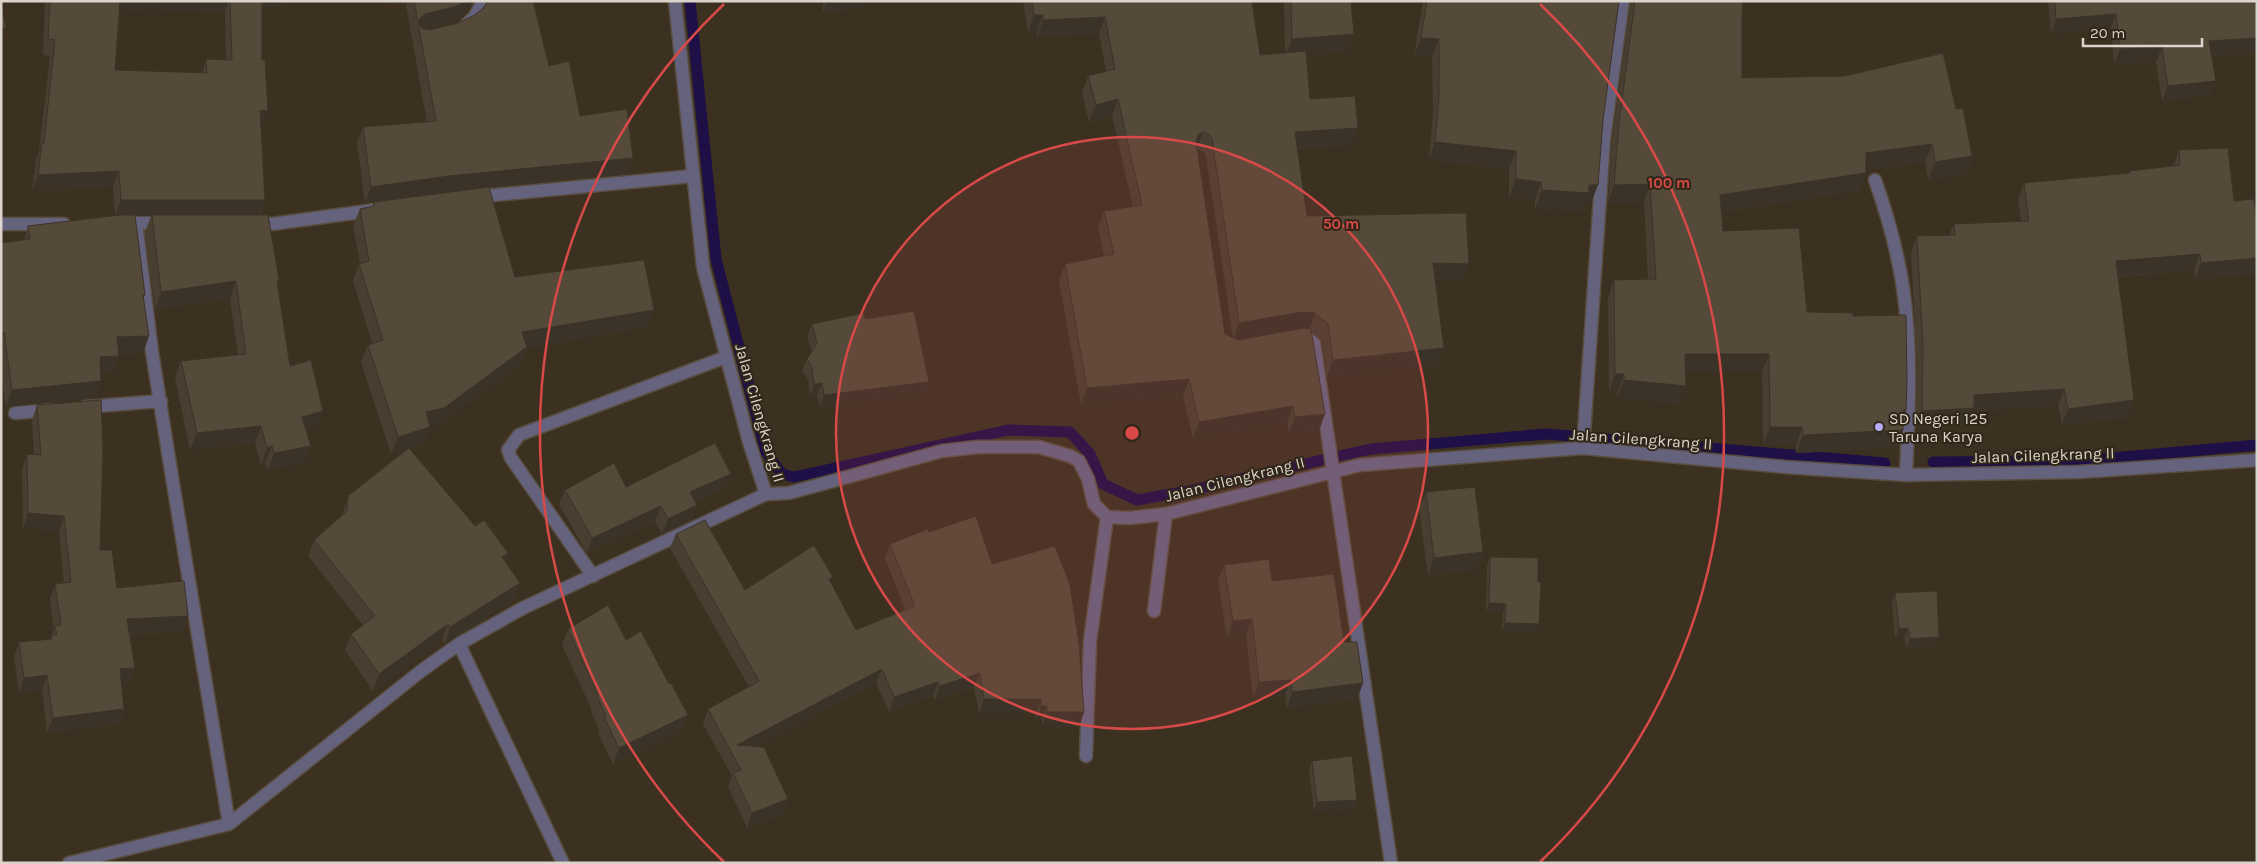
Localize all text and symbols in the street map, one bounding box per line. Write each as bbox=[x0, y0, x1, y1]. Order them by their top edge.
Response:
scale bar bbox=[2083, 15, 2202, 47]
text: 20 m bbox=[2090, 24, 2125, 42]
text: 100 m bbox=[1648, 174, 1690, 192]
text: 50 m bbox=[1323, 215, 1359, 233]
street label: Jalan Cilengkrang II bbox=[731, 342, 789, 484]
place label: SD Negeri 125 Taruna Karya bbox=[1889, 409, 1987, 446]
marker: SD Negeri 125 Taruna Karya bbox=[1873, 421, 1885, 433]
centre of rings bbox=[1123, 424, 1141, 442]
street label: Jalan Cilengkrang II bbox=[1569, 425, 1713, 453]
street label: Jalan Cilengkrang II bbox=[1971, 443, 2115, 467]
street label: Jalan Cilengkrang II bbox=[1163, 452, 1307, 506]

